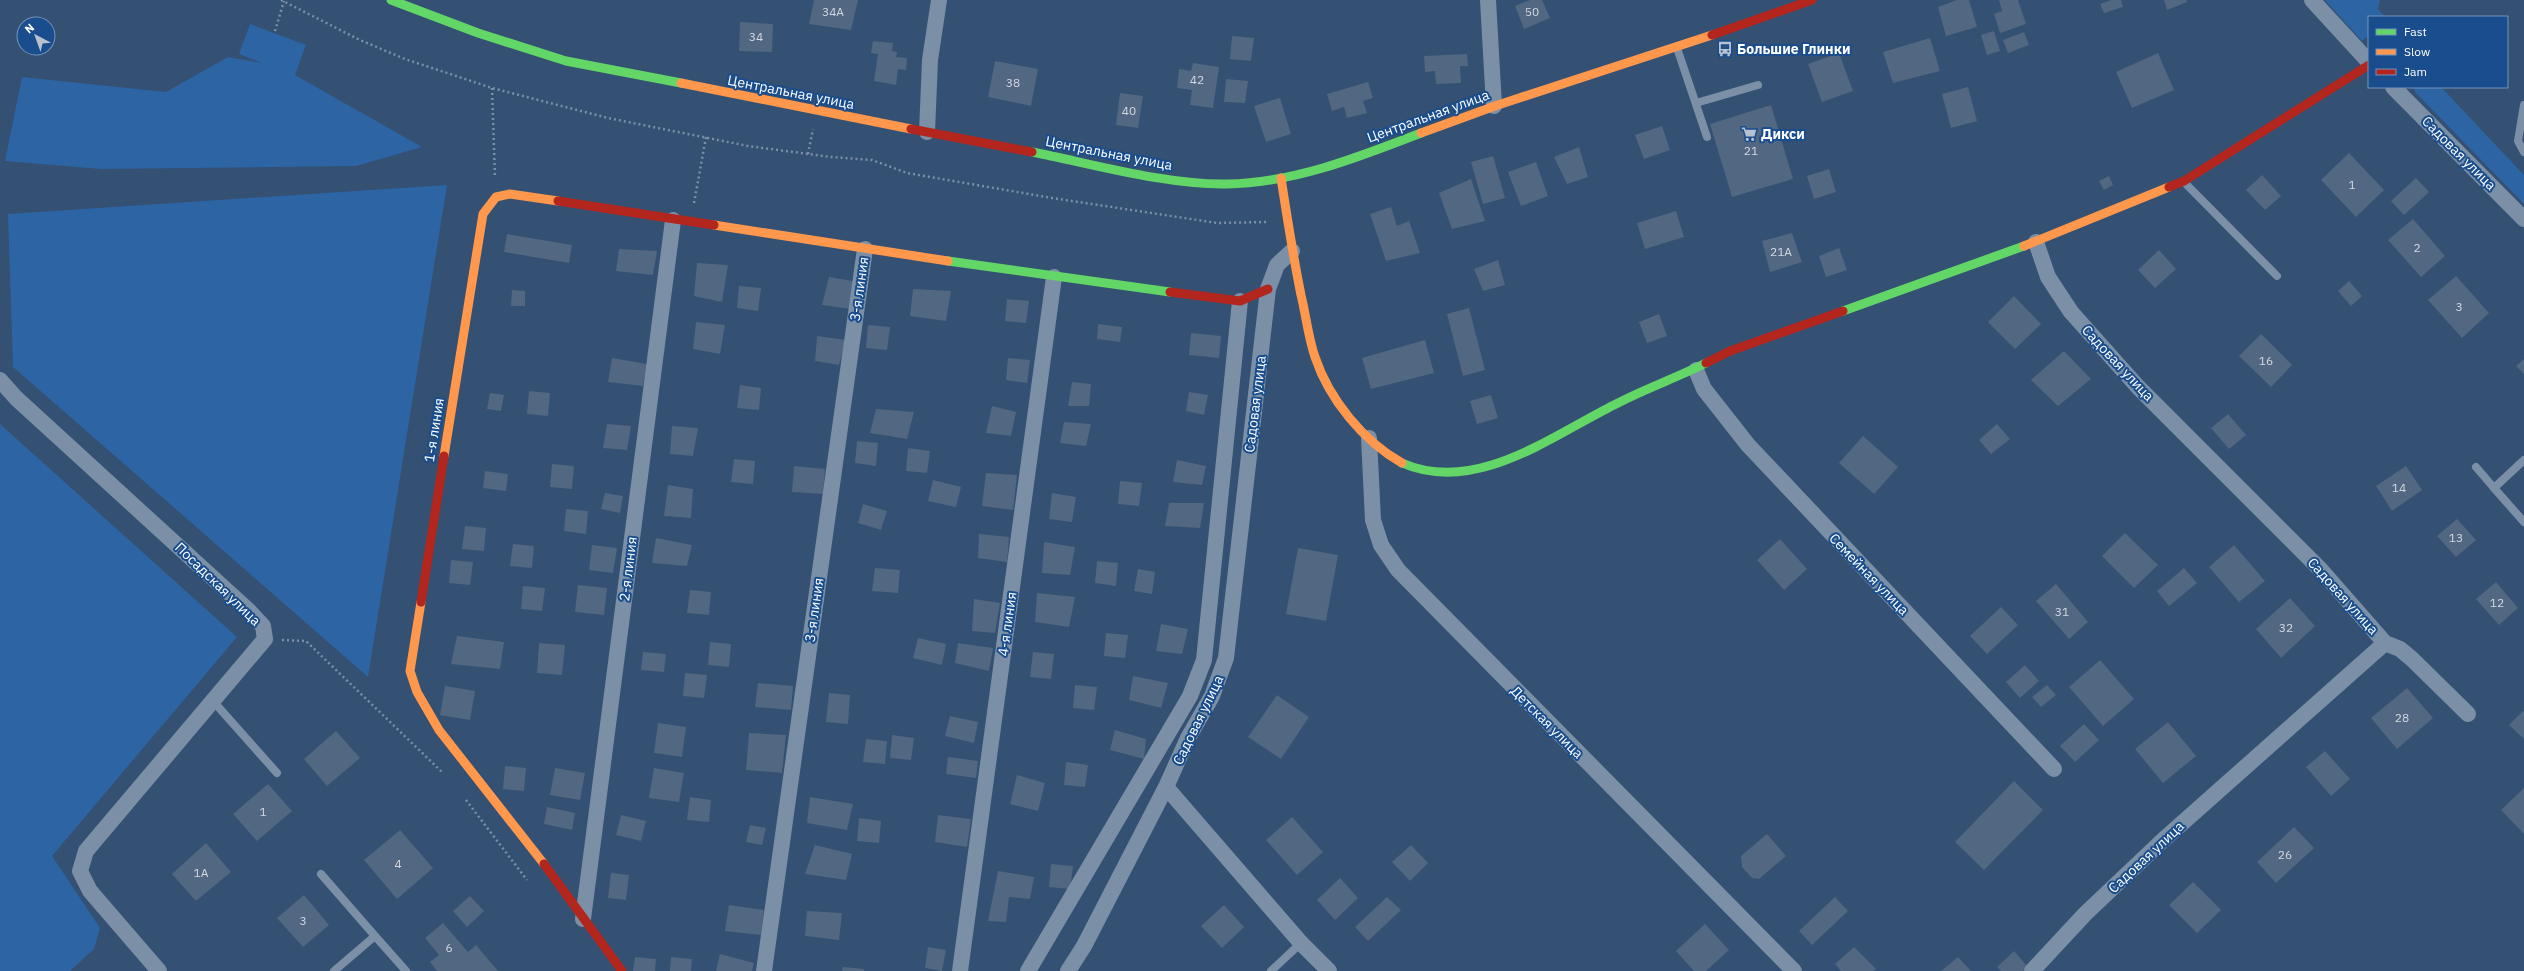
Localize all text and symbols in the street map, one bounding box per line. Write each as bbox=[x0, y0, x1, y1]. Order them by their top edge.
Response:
house number: 34А bbox=[822, 4, 844, 19]
house number: 50 bbox=[1525, 4, 1539, 19]
north arrow bbox=[16, 16, 56, 56]
legend bbox=[2368, 16, 2508, 88]
text: N bbox=[22, 21, 37, 36]
text: Fast bbox=[2404, 24, 2427, 39]
house number: 34 bbox=[749, 29, 763, 44]
bus stop icon: Большие Глинки bbox=[1716, 40, 1734, 58]
place label: Большие Глинки bbox=[1737, 40, 1851, 58]
text: Slow bbox=[2404, 44, 2430, 59]
text: Jam bbox=[2404, 64, 2427, 79]
street label: Центральная улица bbox=[726, 71, 856, 113]
house number: 42 bbox=[1190, 72, 1204, 87]
house number: 38 bbox=[1006, 75, 1020, 90]
street label: Центральная улица bbox=[1364, 85, 1492, 146]
house number: 40 bbox=[1122, 103, 1136, 118]
street label: Садовая улица bbox=[2418, 112, 2500, 194]
supermarket icon: Дикси bbox=[1740, 125, 1758, 143]
place label: Дикси bbox=[1761, 125, 1805, 143]
street label: Центральная улица bbox=[1044, 132, 1174, 174]
house number: 21 bbox=[1744, 143, 1758, 158]
house number: 1 bbox=[2348, 177, 2356, 192]
house number: 2 bbox=[2413, 240, 2421, 255]
house number: 21А bbox=[1770, 244, 1792, 259]
street label: 3-я линия bbox=[846, 256, 872, 322]
house number: 3 bbox=[2455, 299, 2463, 314]
street label: Садовая улица bbox=[2078, 321, 2158, 405]
house number: 16 bbox=[2259, 353, 2273, 368]
street label: Садовая улица bbox=[1240, 354, 1270, 453]
street label: 1-я линия bbox=[420, 397, 448, 463]
house number: 14 bbox=[2392, 480, 2406, 495]
street label: Семейная улица bbox=[1825, 529, 1913, 619]
house number: 13 bbox=[2449, 530, 2463, 545]
street label: 2-я линия bbox=[615, 536, 641, 602]
street label: Посадская улица bbox=[171, 538, 265, 630]
street label: Садовая улица bbox=[2304, 554, 2383, 639]
street label: 3-я линия bbox=[801, 577, 827, 643]
street label: 4-я линия bbox=[994, 591, 1020, 657]
house number: 12 bbox=[2490, 595, 2504, 610]
house number: 31 bbox=[2055, 604, 2069, 619]
house number: 32 bbox=[2279, 620, 2293, 635]
street label: Садовая улица bbox=[1169, 672, 1228, 768]
street label: Детская улица bbox=[1507, 682, 1588, 763]
house number: 28 bbox=[2395, 710, 2409, 725]
house number: 1 bbox=[259, 804, 267, 819]
street label: Садовая улица bbox=[2104, 817, 2188, 897]
house number: 26 bbox=[2278, 847, 2292, 862]
house number: 4 bbox=[394, 856, 402, 871]
house number: 1А bbox=[194, 865, 209, 880]
house number: 3 bbox=[299, 913, 307, 928]
house number: 6 bbox=[445, 940, 453, 955]

